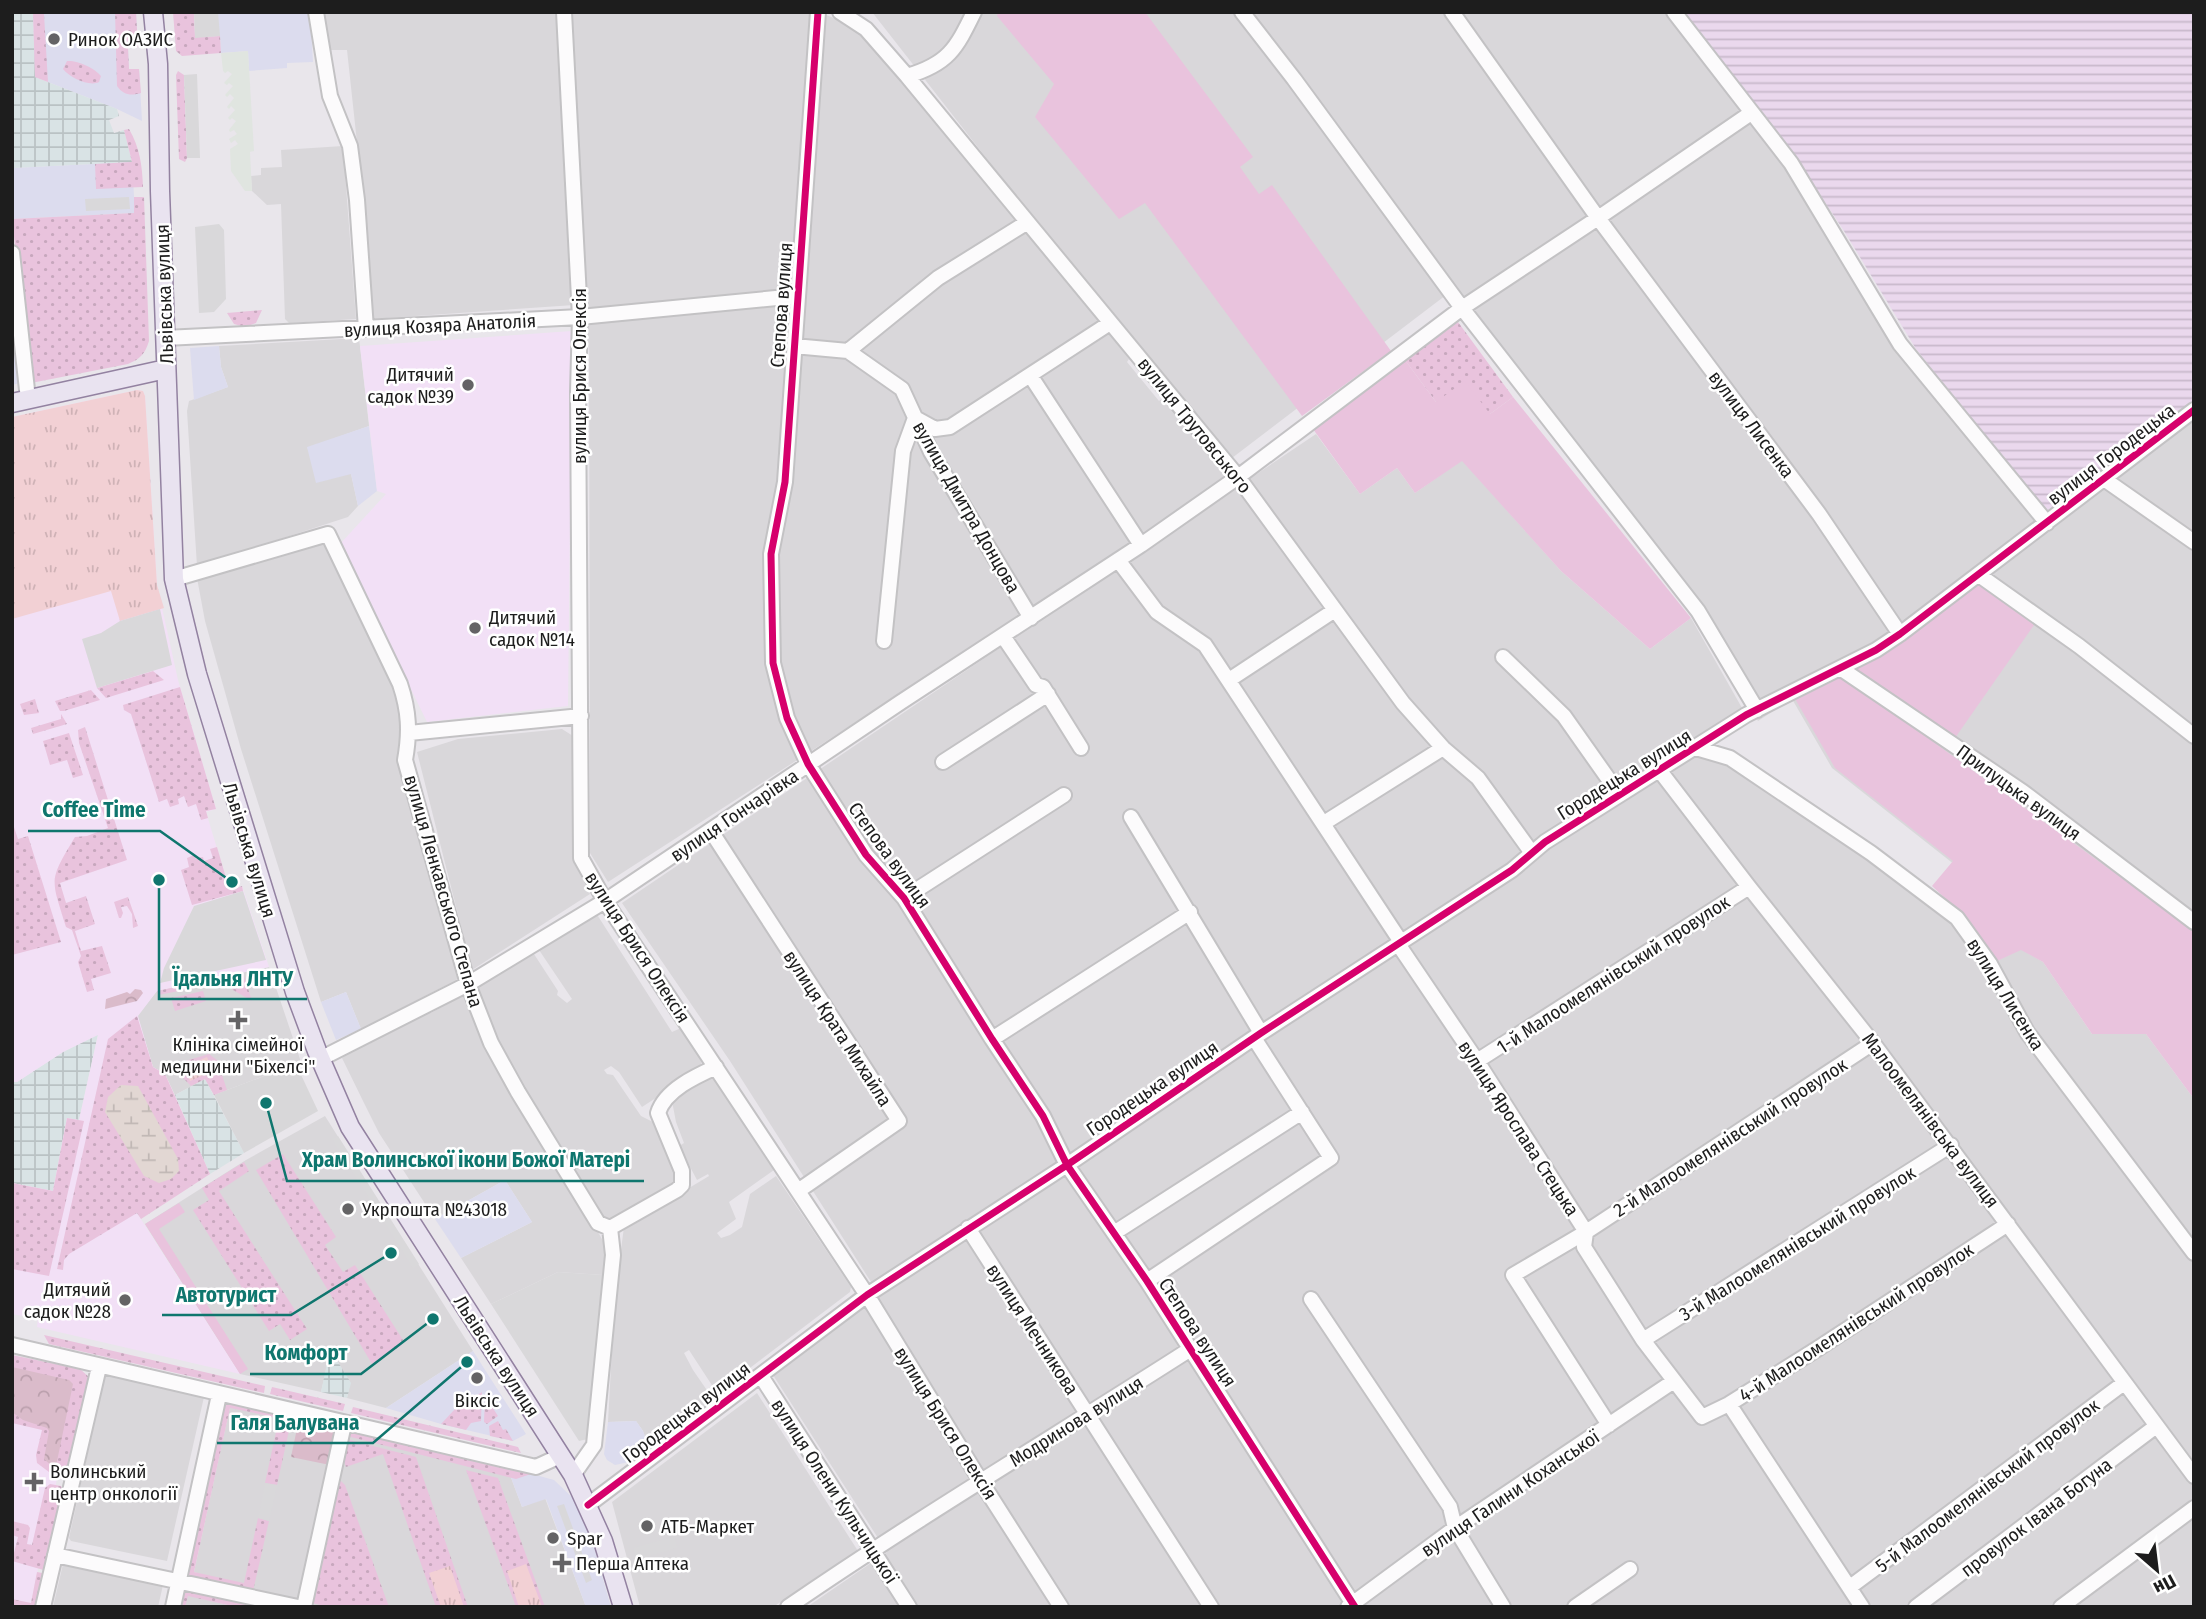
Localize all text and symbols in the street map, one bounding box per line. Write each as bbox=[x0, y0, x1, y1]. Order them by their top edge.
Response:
place label: Ринок ОАЗИС bbox=[68, 28, 174, 51]
marker: Ринок ОАЗИС bbox=[46, 31, 62, 47]
street label: Львівська вулиця bbox=[151, 224, 178, 364]
street label: Степова вулиця bbox=[766, 242, 797, 368]
street label: вулиця Брися Олексія bbox=[568, 288, 591, 464]
street label: вулиця Козяра Анатолія bbox=[343, 309, 537, 342]
street label: вулиця Трутовського bbox=[1133, 353, 1256, 498]
place label: Дитячий садок №39 bbox=[367, 363, 454, 408]
street label: вулиця Лисенка bbox=[1704, 366, 1799, 482]
marker: Дитячий садок №39 bbox=[460, 377, 476, 393]
street label: вулиця Городецька bbox=[2043, 399, 2180, 510]
street label: вулиця Дмитра Донцова bbox=[908, 417, 1025, 597]
place label: Дитячий садок №14 bbox=[488, 606, 575, 651]
marker: Дитячий садок №14 bbox=[467, 620, 483, 636]
street label: Городецька вулиця bbox=[1553, 724, 1696, 825]
street label: Прилуцька вулиця bbox=[1952, 740, 2085, 845]
street label: вулиця Гончарівка bbox=[666, 764, 803, 867]
street label: вулиця Ленкавського Степана bbox=[399, 772, 488, 1010]
street label: Львівська вулиця bbox=[218, 780, 281, 921]
callout: Coffee Time bbox=[28, 789, 160, 831]
text: Coffee Time bbox=[42, 797, 146, 823]
street label: Степова вулиця bbox=[843, 798, 936, 913]
street label: вулиця Брися Олексія bbox=[580, 867, 695, 1027]
street label: 1-й Малоомелянівський провулок bbox=[1492, 890, 1734, 1058]
street label: вулиця Лисенка bbox=[1962, 934, 2049, 1055]
street label: вулиця Крата Михайла bbox=[778, 946, 897, 1111]
callout: Їдальня ЛНТУ bbox=[159, 957, 307, 999]
text: Їдальня ЛНТУ bbox=[171, 965, 294, 992]
marker: Клініка сімейної медицини "Біхелсі" bbox=[228, 1010, 248, 1030]
street label: Малоомелянівська вулиця bbox=[1857, 1028, 2004, 1212]
place label: Клініка сімейної медицини "Біхелсі" bbox=[161, 1033, 315, 1078]
street label: Городецька вулиця bbox=[1082, 1036, 1223, 1141]
street label: вулиця Ярослава Стецька bbox=[1453, 1036, 1584, 1220]
street label: 2-й Малоомелянівський провулок bbox=[1609, 1053, 1852, 1222]
callout: Храм Волинської ікони Божої Матері bbox=[287, 1139, 644, 1181]
text: Храм Волинської ікони Божої Матері bbox=[301, 1147, 630, 1173]
street label: 3-й Малоомелянівський провулок bbox=[1675, 1161, 1920, 1326]
place label: Укрпошта №43018 bbox=[361, 1198, 507, 1221]
marker: Укрпошта №43018 bbox=[340, 1201, 356, 1217]
street label: 4-й Малоомелянівський провулок bbox=[1735, 1238, 1978, 1407]
street label: вулиця Мечникова bbox=[982, 1259, 1083, 1399]
callout: Автотурист bbox=[162, 1273, 291, 1315]
street label: Степова вулиця bbox=[1154, 1273, 1241, 1391]
place label: Дитячий садок №28 bbox=[24, 1278, 111, 1323]
text: Автотурист bbox=[175, 1282, 277, 1308]
street label: Львівська вулиця bbox=[449, 1291, 544, 1421]
marker: Дитячий садок №28 bbox=[117, 1292, 133, 1308]
callout: Комфорт bbox=[250, 1332, 361, 1374]
text: Комфорт bbox=[265, 1340, 348, 1366]
street label: вулиця Брися Олексія bbox=[889, 1343, 1002, 1504]
street label: Городецька вулиця bbox=[618, 1357, 755, 1468]
marker: Віксіс bbox=[469, 1370, 485, 1386]
street label: Модринова вулиця bbox=[1005, 1371, 1147, 1472]
place label: Віксіс bbox=[455, 1389, 499, 1412]
street label: 5-й Малоомелянівський провулок bbox=[1871, 1394, 2104, 1577]
street label: вулиця Олени Кульчицької bbox=[766, 1395, 904, 1589]
callout: Галя Балувана bbox=[217, 1401, 373, 1443]
text: Галя Балувана bbox=[231, 1410, 359, 1436]
street label: вулиця Галини Коханської bbox=[1417, 1424, 1605, 1562]
street label: провулок Івана Богуна bbox=[1956, 1453, 2117, 1582]
place label: Волинський центр онкології bbox=[50, 1460, 178, 1505]
marker: Волинський центр онкології bbox=[24, 1472, 44, 1492]
place label: АТБ-Маркет bbox=[661, 1515, 754, 1538]
marker: АТБ-Маркет bbox=[639, 1518, 655, 1534]
place label: Spar bbox=[567, 1527, 603, 1550]
marker: Spar bbox=[545, 1530, 561, 1546]
north arrow bbox=[2122, 1535, 2192, 1605]
place label: Перша Аптека bbox=[576, 1552, 689, 1575]
marker: Перша Аптека bbox=[554, 1555, 570, 1571]
text: Пн bbox=[2150, 1569, 2180, 1600]

